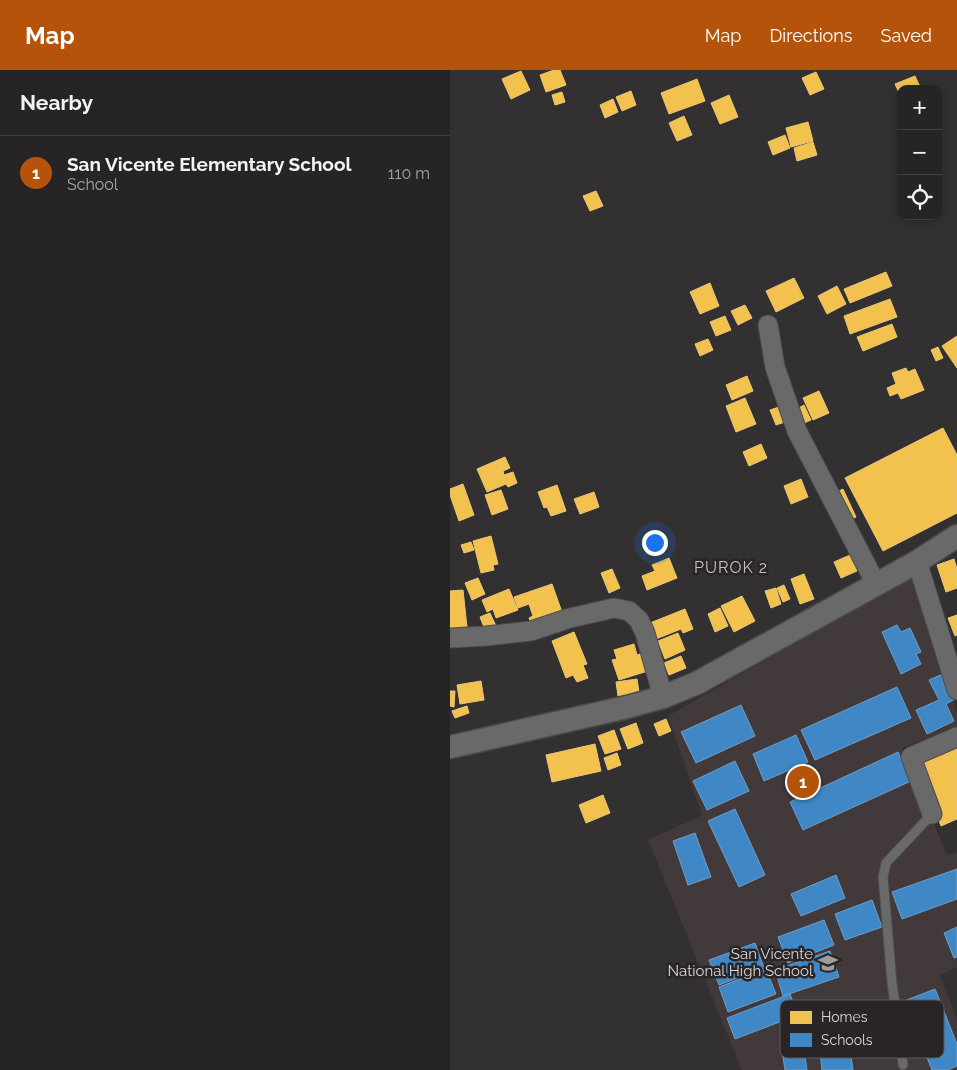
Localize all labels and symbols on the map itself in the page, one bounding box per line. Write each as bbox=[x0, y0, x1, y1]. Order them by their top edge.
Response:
your location bbox=[642, 530, 668, 556]
district label: PUROK 2 bbox=[694, 558, 768, 577]
pin: 1 bbox=[787, 763, 819, 801]
place label: San Vicente National High School bbox=[668, 945, 814, 980]
school or university icon: San Vicente National High School bbox=[817, 952, 839, 974]
legend bbox=[780, 1000, 944, 1058]
text: Homes bbox=[821, 1009, 868, 1025]
text: Schools bbox=[821, 1032, 873, 1048]

